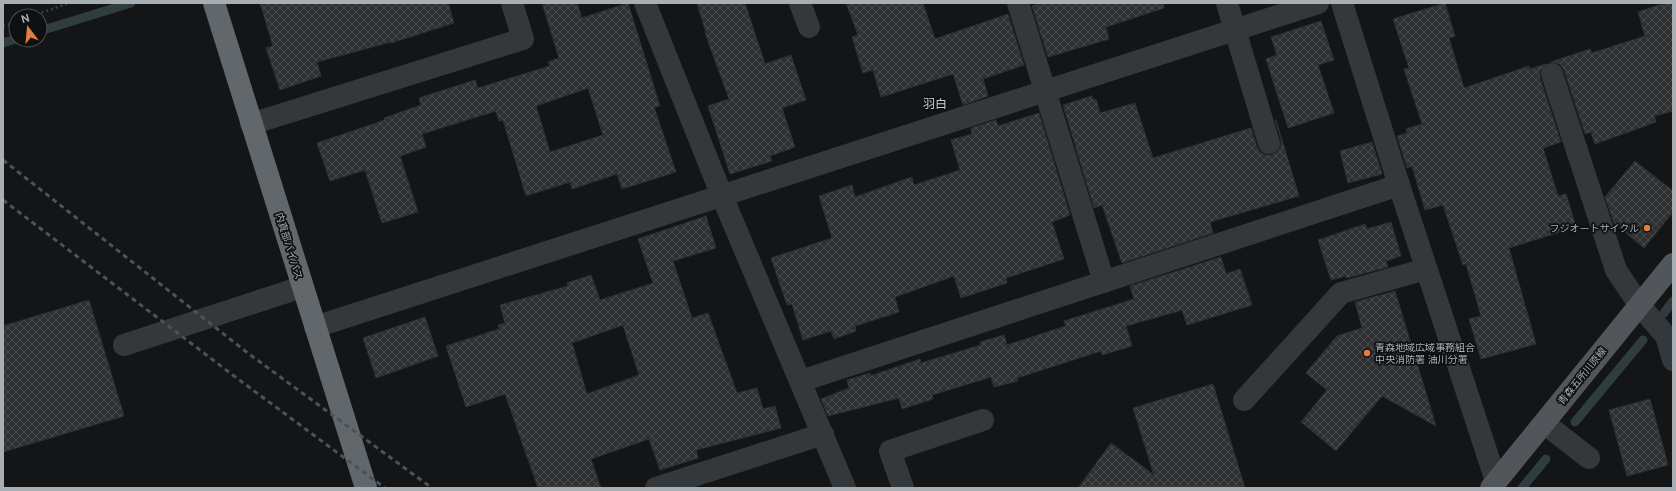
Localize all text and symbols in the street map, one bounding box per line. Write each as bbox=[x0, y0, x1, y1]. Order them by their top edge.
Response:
north arrow bbox=[8, 8, 48, 48]
text: N bbox=[19, 11, 31, 26]
district label: 羽白 bbox=[923, 96, 947, 112]
street label: 内真部バイパス bbox=[273, 211, 305, 281]
place label: フジオートサイクル bbox=[1550, 222, 1639, 235]
marker: フジオートサイクル bbox=[1642, 223, 1652, 233]
place label: 青森地域広域事務組合 中央消防署 油川分署 bbox=[1375, 341, 1475, 366]
street label: 青森五所川原線 bbox=[1555, 345, 1609, 407]
marker: 青森地域広域事務組合 中央消防署 油川分署 bbox=[1362, 348, 1372, 358]

